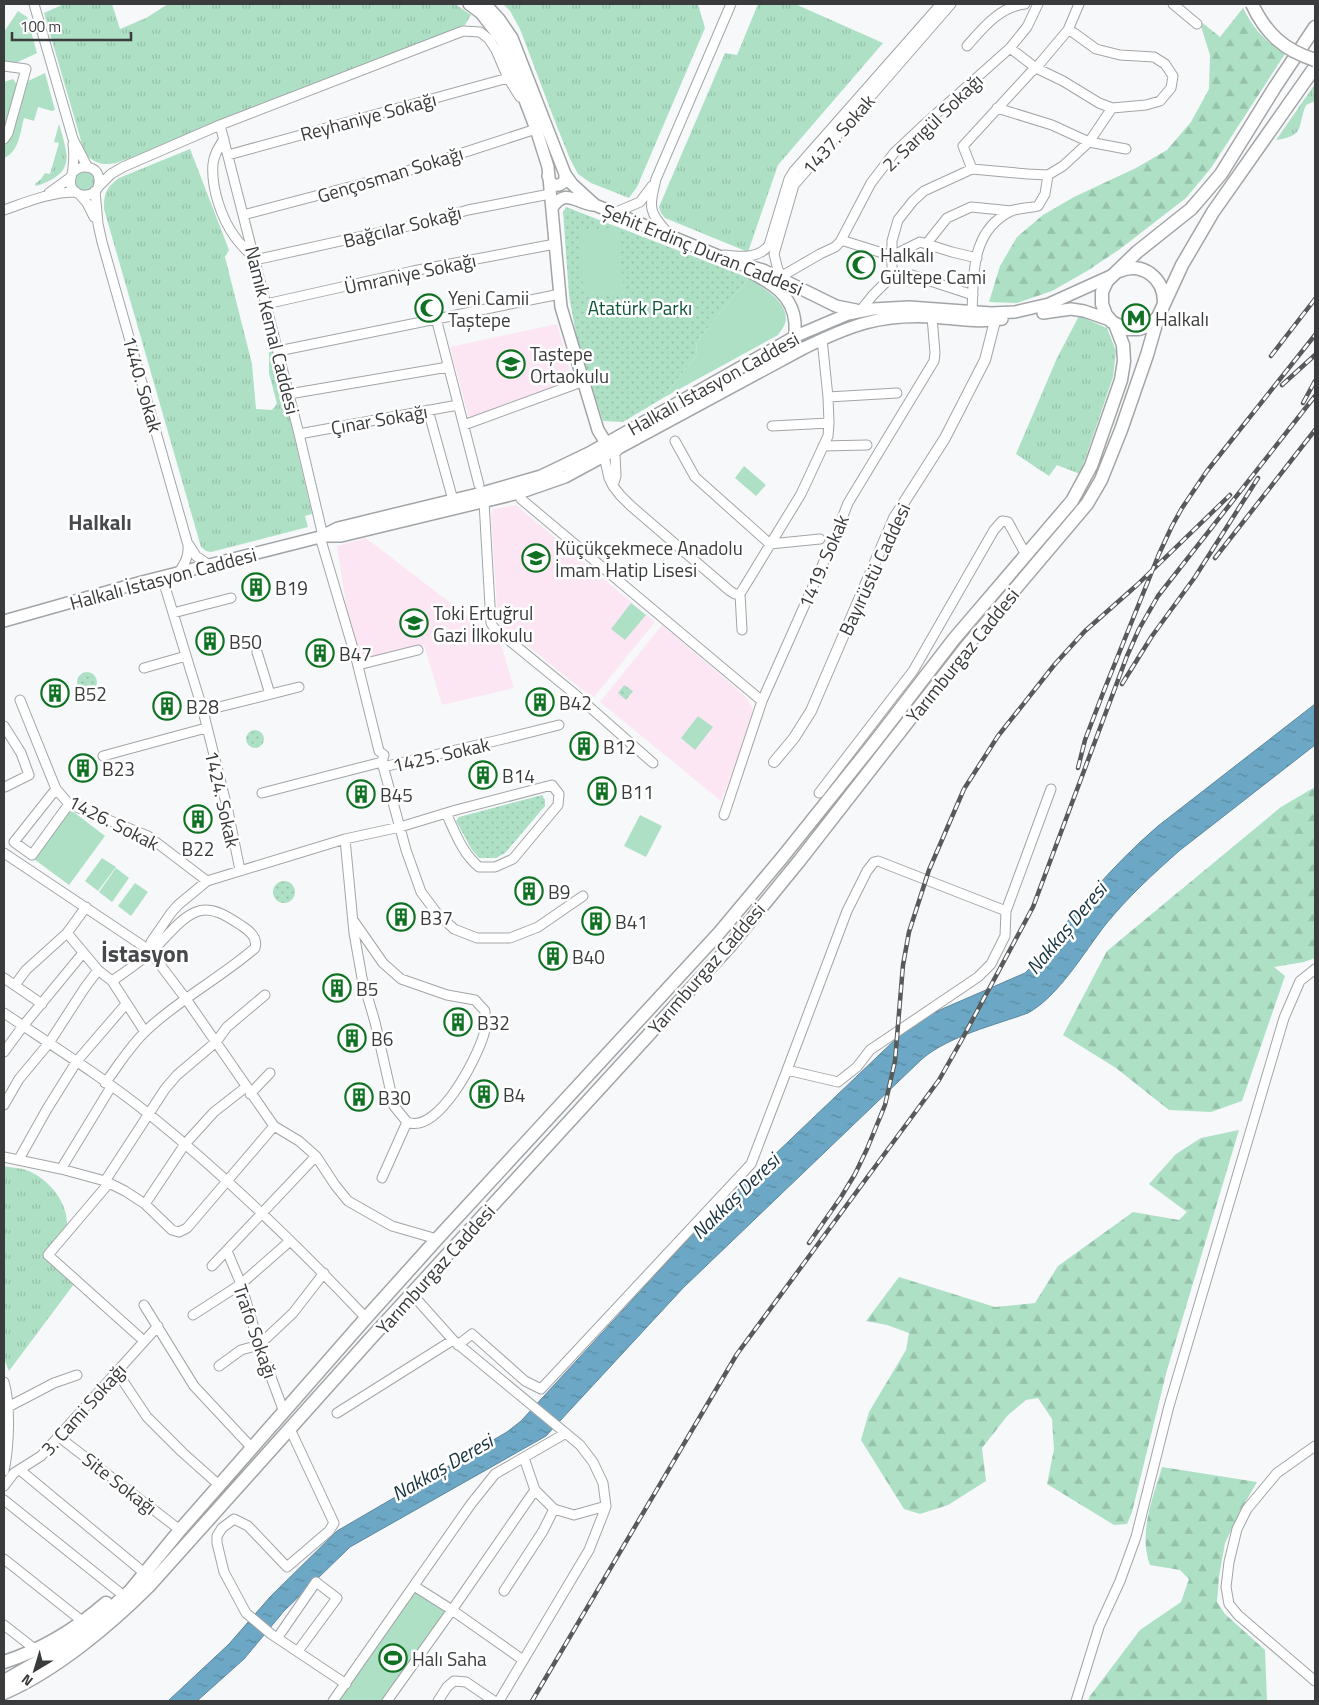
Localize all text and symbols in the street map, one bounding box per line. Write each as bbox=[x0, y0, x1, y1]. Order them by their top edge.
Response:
scale bar bbox=[12, 10, 131, 42]
text: 100 m bbox=[20, 15, 61, 38]
street label: 2. Sarıgül Sokağı bbox=[875, 66, 989, 178]
street label: Reyhaniye Sokağı bbox=[297, 84, 439, 148]
street label: 1437. Sokak bbox=[795, 87, 881, 181]
street label: Gençosman Sokağı bbox=[313, 138, 467, 210]
street label: Şehit Erdinç Duran Caddesi bbox=[598, 195, 808, 303]
street label: Bağcılar Sokağı bbox=[340, 197, 464, 255]
place label: Halkalı Gültepe Cami bbox=[880, 240, 986, 291]
street label: Namık Kemal Caddesi bbox=[238, 243, 308, 417]
street label: Ümraniye Sokağı bbox=[341, 245, 479, 301]
mosque icon: Halkalı Gültepe Cami bbox=[846, 250, 876, 280]
place label: Yeni Camii Taştepe bbox=[448, 283, 529, 334]
mosque icon: Yeni Camii Taştepe bbox=[414, 293, 444, 323]
park label: Atatürk Parkı bbox=[588, 293, 692, 322]
metro station icon: Halkalı bbox=[1121, 303, 1151, 333]
place label: Halkalı bbox=[1155, 304, 1209, 333]
street label: Halkalı İstasyon Caddesi bbox=[622, 324, 804, 442]
street label: 1440. Sokak bbox=[115, 332, 171, 436]
place label: Taştepe Ortaokulu bbox=[530, 339, 609, 390]
school or university icon: Taştepe Ortaokulu bbox=[496, 349, 526, 379]
street label: Çınar Sokağı bbox=[328, 396, 430, 442]
street label: Bayırüstü Caddesi bbox=[831, 498, 917, 640]
district label: Halkalı bbox=[68, 506, 132, 538]
street label: 1419. Sokak bbox=[790, 510, 856, 612]
place label: Küçükçekmece Anadolu İmam Hatip Lisesi bbox=[555, 533, 743, 584]
street label: Halkalı İstasyon Caddesi bbox=[66, 539, 260, 617]
school or university icon: Küçükçekmece Anadolu İmam Hatip Lisesi bbox=[521, 543, 551, 573]
building icon: B19 bbox=[241, 572, 271, 602]
place label: B19 bbox=[275, 573, 308, 602]
street label: Yarımburgaz Caddesi bbox=[898, 581, 1026, 729]
place label: Toki Ertuğrul Gazi İlkokulu bbox=[433, 598, 533, 649]
school or university icon: Toki Ertuğrul Gazi İlkokulu bbox=[399, 608, 429, 638]
building icon: B50 bbox=[195, 626, 225, 656]
place label: B50 bbox=[229, 627, 262, 656]
building icon: B47 bbox=[305, 638, 335, 668]
place label: B47 bbox=[339, 639, 372, 668]
building icon: B52 bbox=[40, 678, 70, 708]
place label: B52 bbox=[74, 679, 107, 708]
building icon: B42 bbox=[525, 687, 555, 717]
place label: B42 bbox=[559, 688, 592, 717]
building icon: B28 bbox=[152, 691, 182, 721]
place label: B28 bbox=[186, 692, 219, 721]
street label: 1425. Sokak bbox=[390, 729, 492, 779]
building icon: B12 bbox=[569, 731, 599, 761]
place label: B12 bbox=[603, 732, 636, 761]
street label: 1424. Sokak bbox=[198, 748, 248, 850]
building icon: B23 bbox=[68, 753, 98, 783]
place label: B23 bbox=[102, 754, 135, 783]
building icon: B14 bbox=[468, 760, 498, 790]
place label: B14 bbox=[502, 761, 535, 790]
building icon: B11 bbox=[587, 776, 617, 806]
place label: B11 bbox=[621, 777, 654, 806]
building icon: B45 bbox=[346, 779, 376, 809]
place label: B45 bbox=[380, 780, 413, 809]
street label: 1426. Sokak bbox=[63, 787, 165, 857]
building icon: B22 bbox=[183, 804, 213, 834]
place label: B22 bbox=[182, 834, 214, 863]
water label: Nakkaş Deresi bbox=[1018, 873, 1116, 981]
building icon: B9 bbox=[514, 876, 544, 906]
place label: B9 bbox=[548, 877, 570, 906]
street label: Yarımburgaz Caddesi bbox=[641, 896, 771, 1040]
building icon: B37 bbox=[386, 902, 416, 932]
place label: B37 bbox=[420, 903, 453, 932]
building icon: B41 bbox=[581, 906, 611, 936]
place label: B41 bbox=[615, 907, 648, 936]
district label: İstasyon bbox=[101, 935, 189, 971]
building icon: B40 bbox=[538, 941, 568, 971]
place label: B40 bbox=[572, 942, 605, 971]
building icon: B5 bbox=[322, 973, 352, 1003]
place label: B5 bbox=[356, 974, 378, 1003]
building icon: B32 bbox=[443, 1007, 473, 1037]
place label: B32 bbox=[477, 1008, 510, 1037]
building icon: B6 bbox=[337, 1023, 367, 1053]
place label: B6 bbox=[371, 1024, 393, 1053]
building icon: B4 bbox=[469, 1079, 499, 1109]
place label: B4 bbox=[503, 1080, 525, 1109]
building icon: B30 bbox=[344, 1082, 374, 1112]
place label: B30 bbox=[378, 1083, 411, 1112]
water label: Nakkaş Deresi bbox=[684, 1144, 788, 1246]
street label: Yarımburgaz Caddesi bbox=[369, 1198, 501, 1340]
street label: Trafo Sokağı bbox=[226, 1280, 286, 1382]
street label: 3. Cami Sokağı bbox=[33, 1356, 133, 1462]
water label: Nakkaş Deresi bbox=[386, 1424, 501, 1509]
street label: Site Sokağı bbox=[77, 1445, 163, 1521]
sports icon: Halı Saha bbox=[378, 1643, 408, 1673]
place label: Halı Saha bbox=[412, 1644, 487, 1673]
north arrow bbox=[10, 1645, 60, 1695]
text: N bbox=[16, 1669, 37, 1692]

